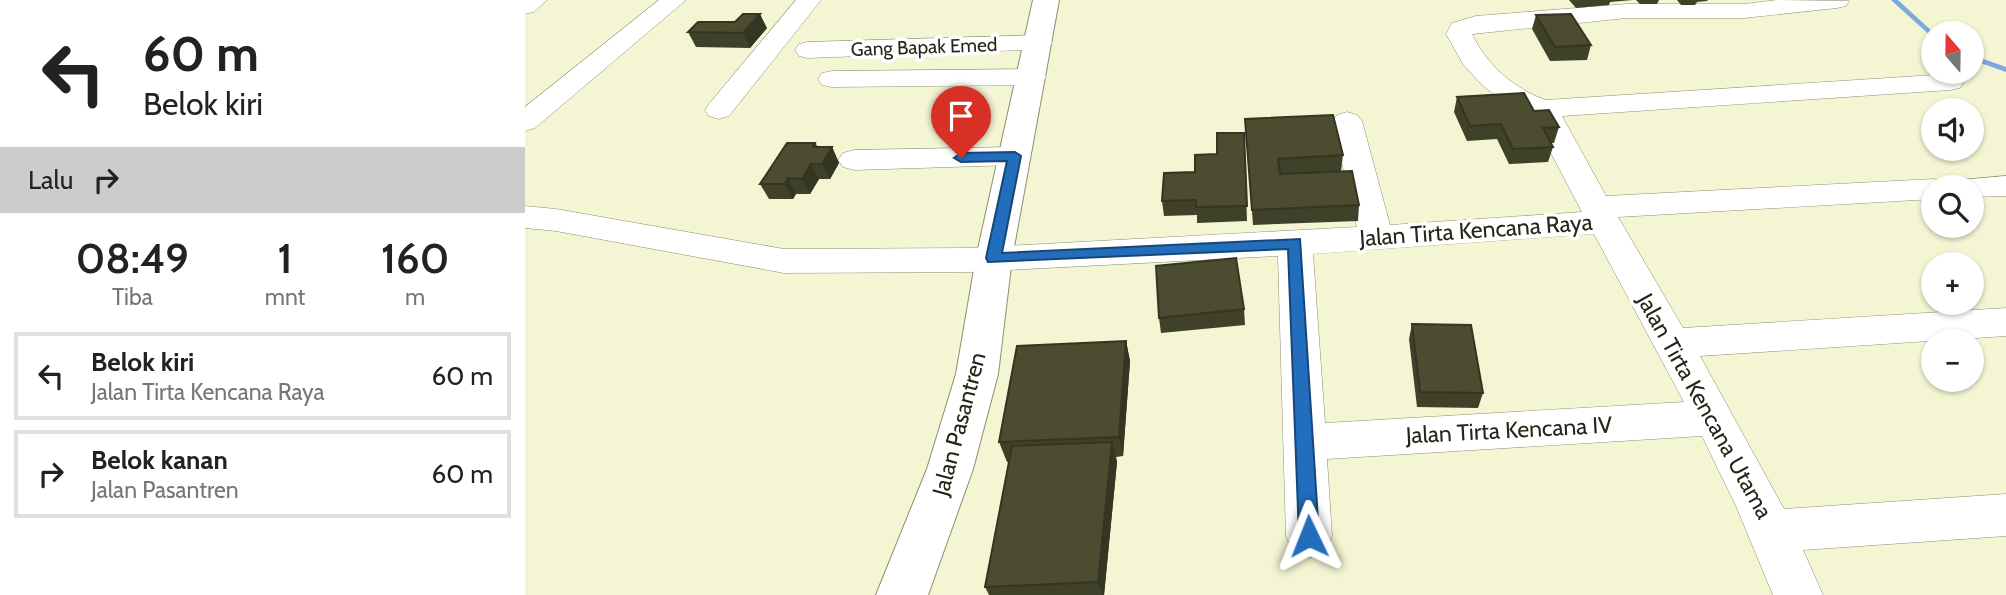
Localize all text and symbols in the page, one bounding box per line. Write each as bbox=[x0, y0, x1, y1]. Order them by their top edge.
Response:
north arrow bbox=[1921, 21, 1985, 84]
map controls bbox=[1921, 21, 1984, 392]
text: 60 m bbox=[143, 24, 259, 83]
icon: left bbox=[28, 28, 119, 119]
street label: Gang Bapak Emed bbox=[850, 33, 998, 61]
text: Belok kiri bbox=[143, 84, 263, 123]
pin bbox=[931, 86, 991, 158]
icon: arrive bbox=[942, 97, 980, 135]
button: sound bbox=[1921, 98, 1984, 161]
icon: right bbox=[87, 161, 125, 199]
text: Lalu bbox=[28, 164, 73, 196]
button: search bbox=[1921, 175, 1984, 238]
street label: Jalan Tirta Kencana Raya bbox=[1358, 208, 1593, 252]
text: 08:49 bbox=[76, 232, 189, 284]
text: 1 bbox=[278, 232, 292, 284]
text: 160 bbox=[381, 232, 449, 284]
button: + bbox=[1921, 252, 1984, 315]
text: Tiba bbox=[112, 283, 153, 311]
text: mnt bbox=[265, 283, 305, 311]
text: m bbox=[405, 283, 425, 311]
street label: Jalan Tirta Kencana Utama bbox=[1631, 288, 1779, 524]
button: − bbox=[1921, 329, 1984, 392]
text: Belok kiri bbox=[91, 346, 194, 378]
street label: Jalan Pasantren bbox=[926, 349, 992, 500]
icon: left bbox=[32, 357, 70, 395]
text: 60 m bbox=[431, 360, 493, 392]
text: Jalan Tirta Kencana Raya bbox=[91, 378, 325, 406]
street label: Jalan Tirta Kencana IV bbox=[1404, 411, 1613, 449]
text: Belok kanan bbox=[91, 444, 228, 476]
icon: right bbox=[32, 455, 70, 493]
text: 60 m bbox=[431, 458, 493, 490]
text: Jalan Pasantren bbox=[91, 476, 239, 504]
position arrow bbox=[1272, 499, 1346, 573]

